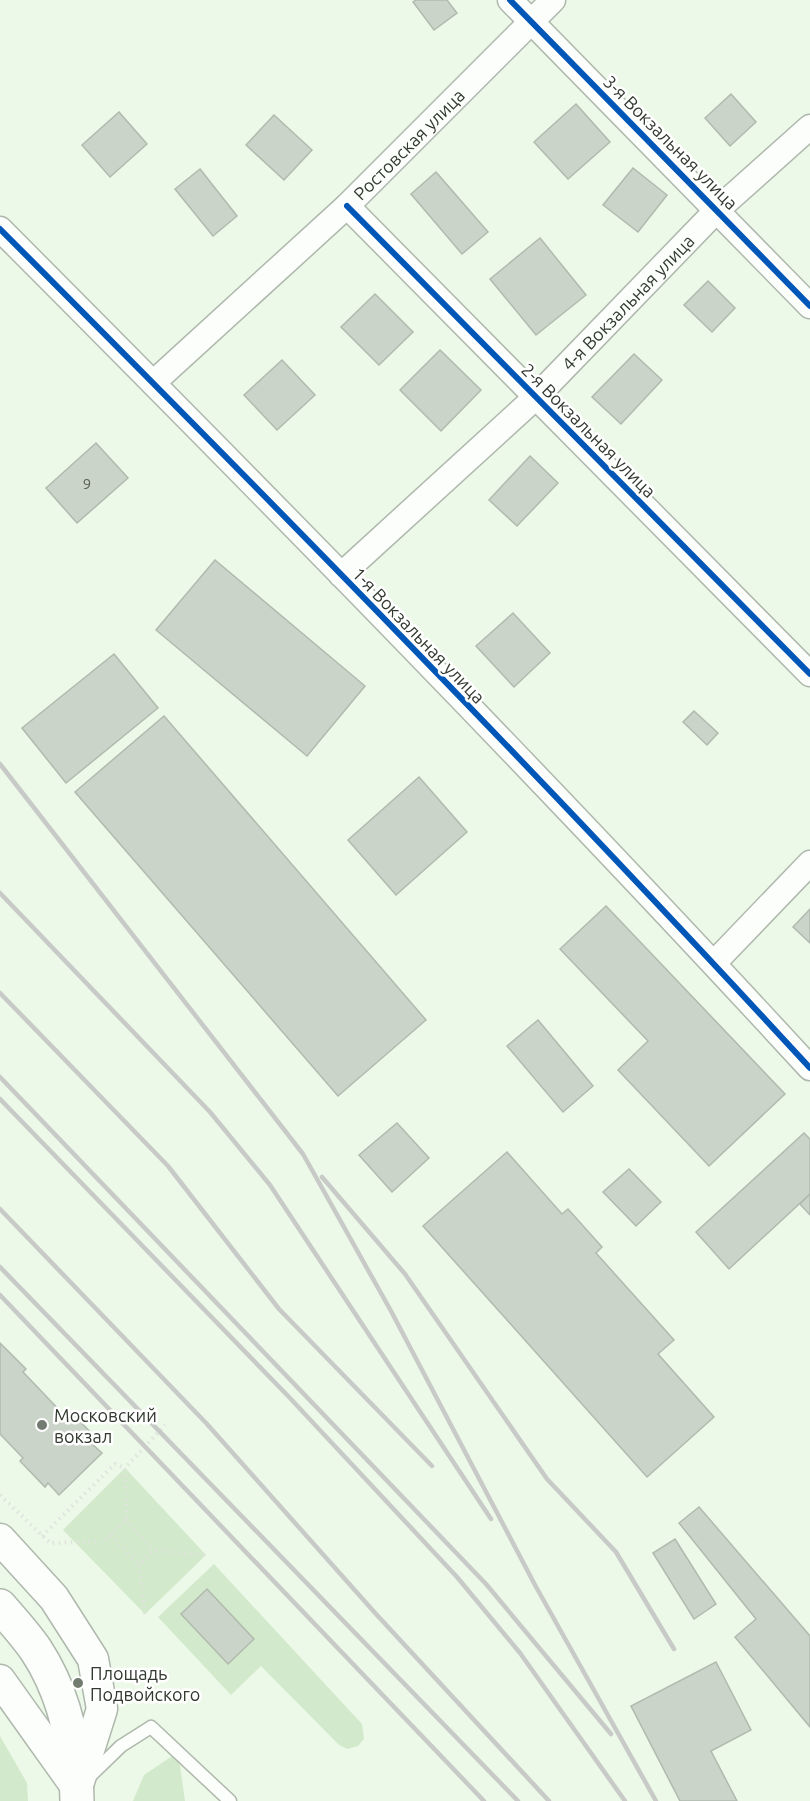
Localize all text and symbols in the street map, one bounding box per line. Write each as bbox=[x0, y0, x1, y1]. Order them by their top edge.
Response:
street label: 3-я Вокзальная улица bbox=[600, 71, 742, 213]
street label: Ростовская улица bbox=[349, 85, 468, 204]
street label: 4-я Вокзальная улица bbox=[558, 230, 698, 374]
street label: 2-я Вокзальная улица bbox=[518, 359, 660, 501]
house number: 9 bbox=[83, 475, 91, 492]
street label: 1-я Вокзальная улица bbox=[349, 563, 489, 707]
place label: Московский вокзал bbox=[54, 1405, 157, 1446]
marker: Московский вокзал bbox=[35, 1418, 49, 1432]
place label: Площадь Подвойского bbox=[90, 1663, 200, 1704]
marker: Площадь Подвойского bbox=[71, 1676, 85, 1690]

